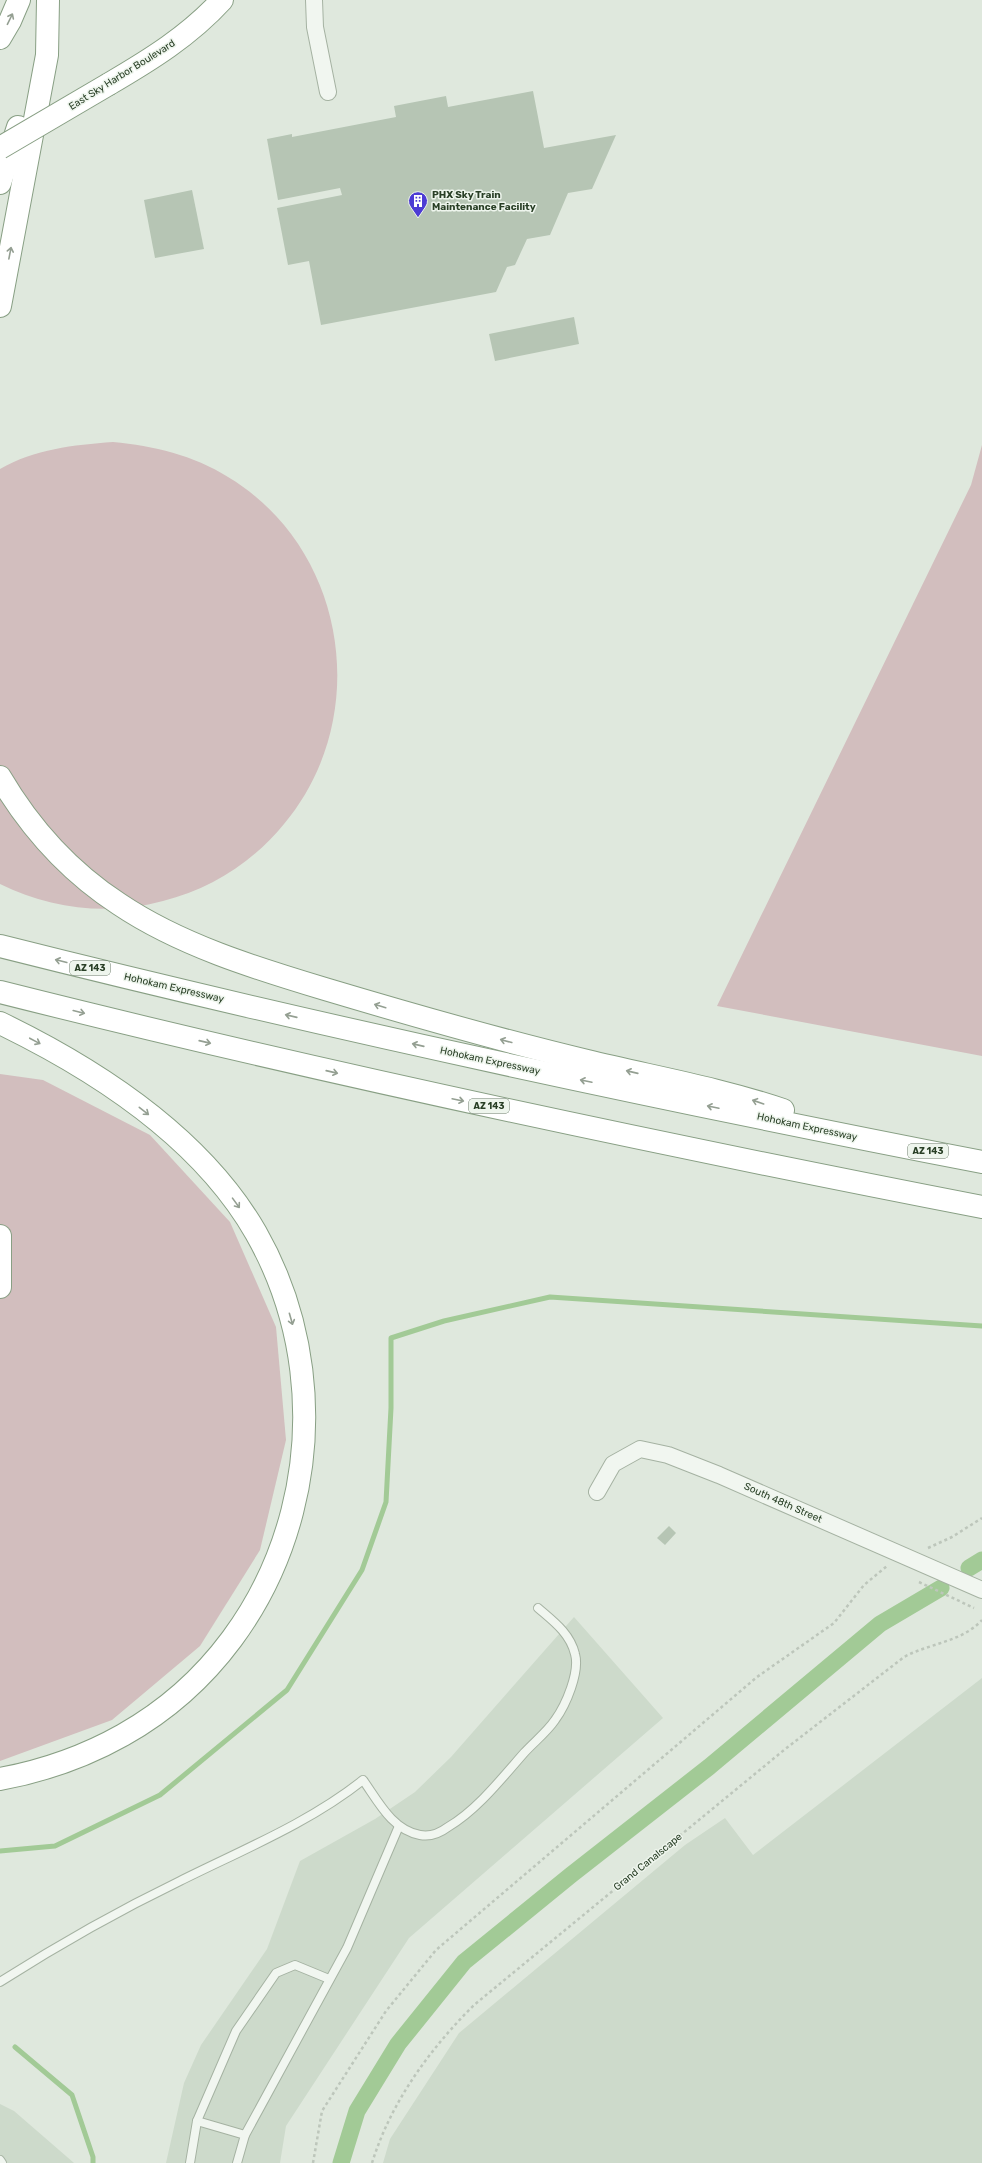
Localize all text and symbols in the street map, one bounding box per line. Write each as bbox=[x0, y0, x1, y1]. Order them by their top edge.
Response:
one-way arrow bbox=[7, 14, 14, 26]
street label: East Sky Harbor Boulevard bbox=[67, 37, 177, 113]
place label: PHX Sky Train Maintenance Facility bbox=[432, 189, 536, 213]
building icon: PHX Sky Train Maintenance Facility bbox=[407, 190, 429, 218]
one-way arrow bbox=[6, 247, 14, 260]
one-way arrow bbox=[54, 957, 67, 964]
road number: AZ 143 bbox=[70, 961, 110, 975]
street label: Hohokam Expressway bbox=[123, 971, 226, 1005]
one-way arrow bbox=[374, 1002, 387, 1009]
one-way arrow bbox=[72, 1008, 85, 1016]
one-way arrow bbox=[285, 1012, 298, 1019]
one-way arrow bbox=[499, 1036, 512, 1044]
one-way arrow bbox=[29, 1038, 41, 1045]
one-way arrow bbox=[198, 1039, 211, 1047]
one-way arrow bbox=[412, 1040, 425, 1048]
street label: Hohokam Expressway bbox=[439, 1045, 542, 1078]
one-way arrow bbox=[626, 1067, 639, 1075]
one-way arrow bbox=[325, 1068, 338, 1076]
one-way arrow bbox=[580, 1077, 593, 1085]
one-way arrow bbox=[452, 1096, 465, 1104]
one-way arrow bbox=[753, 1097, 765, 1105]
road number: AZ 143 bbox=[469, 1099, 509, 1113]
one-way arrow bbox=[707, 1103, 720, 1111]
one-way arrow bbox=[138, 1107, 149, 1116]
street label: Hohokam Expressway bbox=[756, 1111, 859, 1144]
road number: AZ 143 bbox=[908, 1144, 948, 1158]
one-way arrow bbox=[232, 1197, 240, 1208]
one-way arrow bbox=[288, 1312, 296, 1325]
street label: South 48th Street bbox=[742, 1480, 824, 1526]
street label: Grand Canalscape bbox=[611, 1831, 685, 1893]

